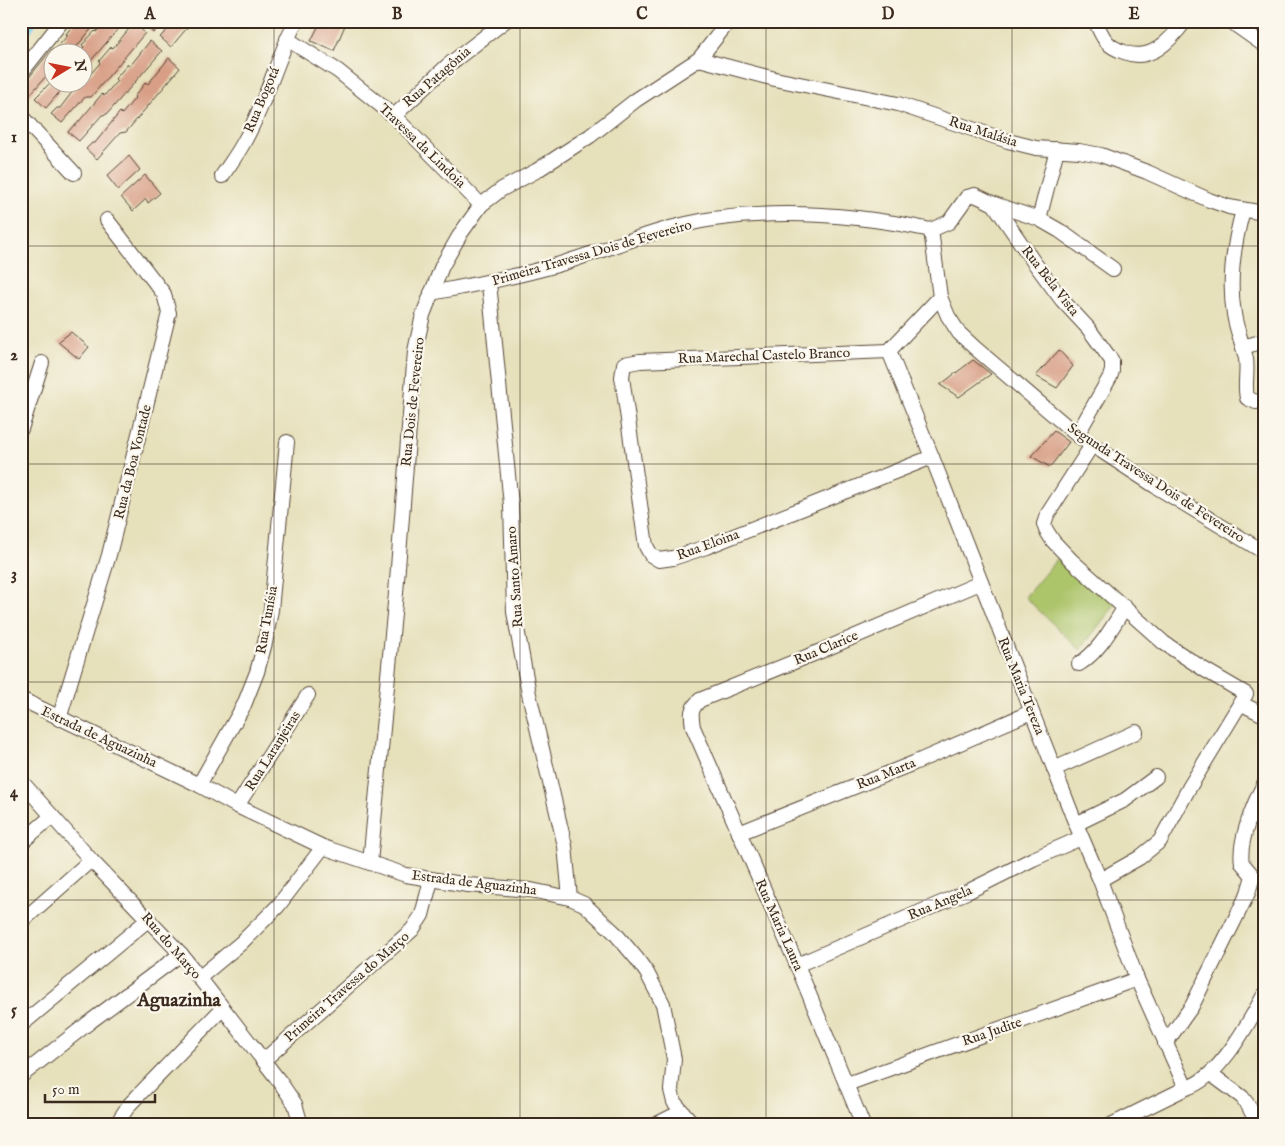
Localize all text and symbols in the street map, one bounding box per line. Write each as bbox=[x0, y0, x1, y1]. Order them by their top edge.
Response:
text: A bbox=[144, 5, 157, 25]
text: B bbox=[392, 5, 403, 25]
text: C bbox=[636, 5, 648, 25]
text: D bbox=[882, 5, 895, 25]
text: E bbox=[1128, 5, 1140, 25]
north arrow bbox=[42, 42, 92, 92]
street label: Rua Patagônia bbox=[399, 42, 475, 111]
text: N bbox=[70, 57, 90, 73]
street label: Rua Bogotá bbox=[240, 64, 284, 136]
street label: Travessa da Lindoia bbox=[375, 100, 470, 193]
street label: Rua Malásia bbox=[947, 113, 1020, 152]
text: 1 bbox=[11, 128, 17, 148]
street label: Primeira Travessa Dois de Fevereiro bbox=[490, 216, 694, 290]
street label: Rua Bela Vista bbox=[1017, 242, 1084, 320]
street label: Rua Dois de Fevereiro bbox=[397, 336, 429, 468]
street label: Rua Marechal Castelo Branco bbox=[678, 344, 851, 368]
text: 2 bbox=[10, 346, 18, 366]
street label: Rua da Boa Vontade bbox=[110, 402, 156, 521]
street label: Segunda Travessa Dois de Fevereiro bbox=[1064, 419, 1248, 547]
street label: Rua Santo Amaro bbox=[502, 525, 528, 628]
street label: Rua Eloina bbox=[674, 525, 743, 565]
text: 3 bbox=[11, 565, 17, 585]
street label: Rua Tunísia bbox=[252, 583, 282, 656]
street label: Rua Clarice bbox=[791, 626, 861, 670]
street label: Rua Maria Tereza bbox=[993, 635, 1049, 738]
street label: Estrada de Aguazinha bbox=[38, 702, 161, 772]
street label: Rua Laranjeiras bbox=[241, 708, 305, 794]
street label: Rua Marta bbox=[854, 754, 919, 794]
text: 4 bbox=[10, 783, 19, 803]
street label: Estrada de Aguazinha bbox=[411, 866, 538, 900]
street label: Rua Maria Laura bbox=[751, 876, 808, 975]
street label: Rua Angela bbox=[905, 881, 976, 925]
street label: Rua do Março bbox=[137, 909, 205, 984]
street label: Primeira Travessa do Março bbox=[281, 927, 414, 1046]
district label: Aguazinha bbox=[136, 989, 222, 1013]
text: 5 bbox=[11, 1001, 17, 1021]
street label: Rua Judite bbox=[960, 1013, 1025, 1051]
scale bar bbox=[45, 1071, 155, 1103]
text: 50 m bbox=[52, 1080, 80, 1099]

